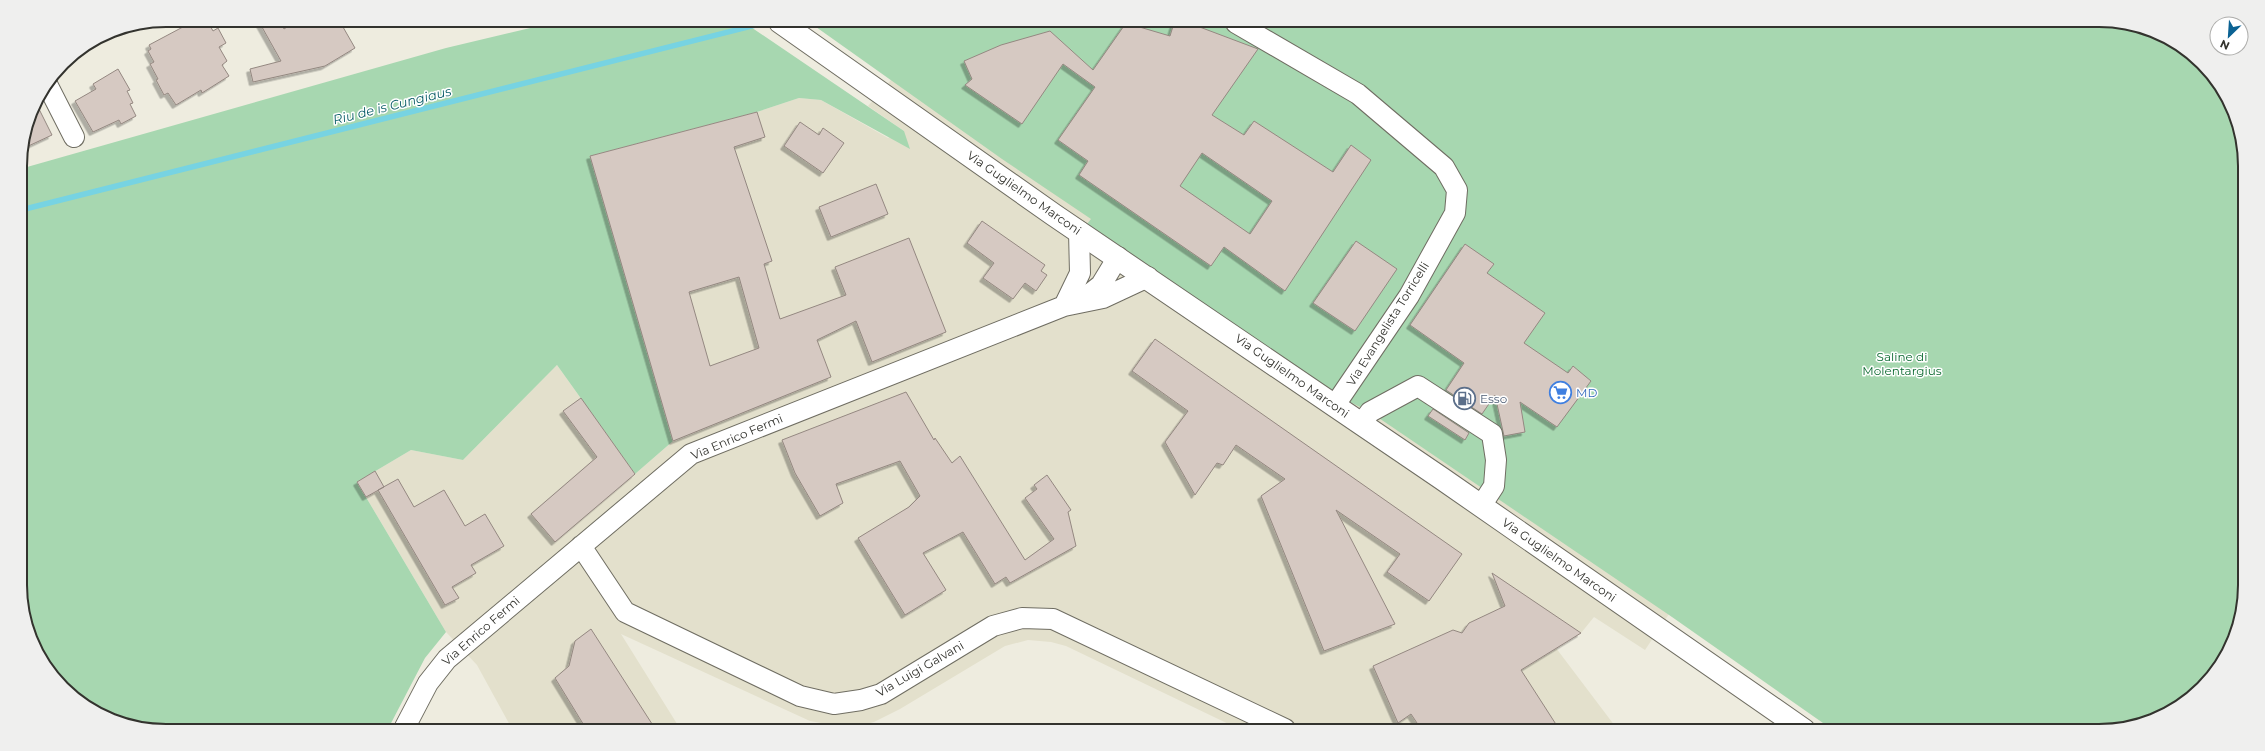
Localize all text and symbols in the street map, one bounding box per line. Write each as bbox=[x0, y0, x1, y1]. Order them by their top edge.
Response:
north arrow bbox=[2209, 16, 2249, 56]
text: N bbox=[2218, 37, 2232, 53]
water label: Riu de is Cungiaus bbox=[331, 82, 453, 127]
street label: Via Guglielmo Marconi bbox=[964, 147, 1084, 238]
street label: Via Evangelista Torricelli bbox=[1343, 259, 1432, 389]
street label: Via Guglielmo Marconi bbox=[1232, 330, 1352, 421]
park label: Saline di Molentargius bbox=[1862, 349, 1942, 378]
supermarket icon: MD bbox=[1547, 380, 1573, 406]
place label: MD bbox=[1576, 385, 1597, 400]
fuel station icon: Esso bbox=[1451, 386, 1477, 412]
place label: Esso bbox=[1480, 391, 1507, 406]
street label: Via Enrico Fermi bbox=[689, 410, 785, 463]
street label: Via Guglielmo Marconi bbox=[1499, 514, 1619, 605]
street label: Via Enrico Fermi bbox=[439, 593, 523, 669]
street label: Via Luigi Galvani bbox=[873, 637, 966, 700]

